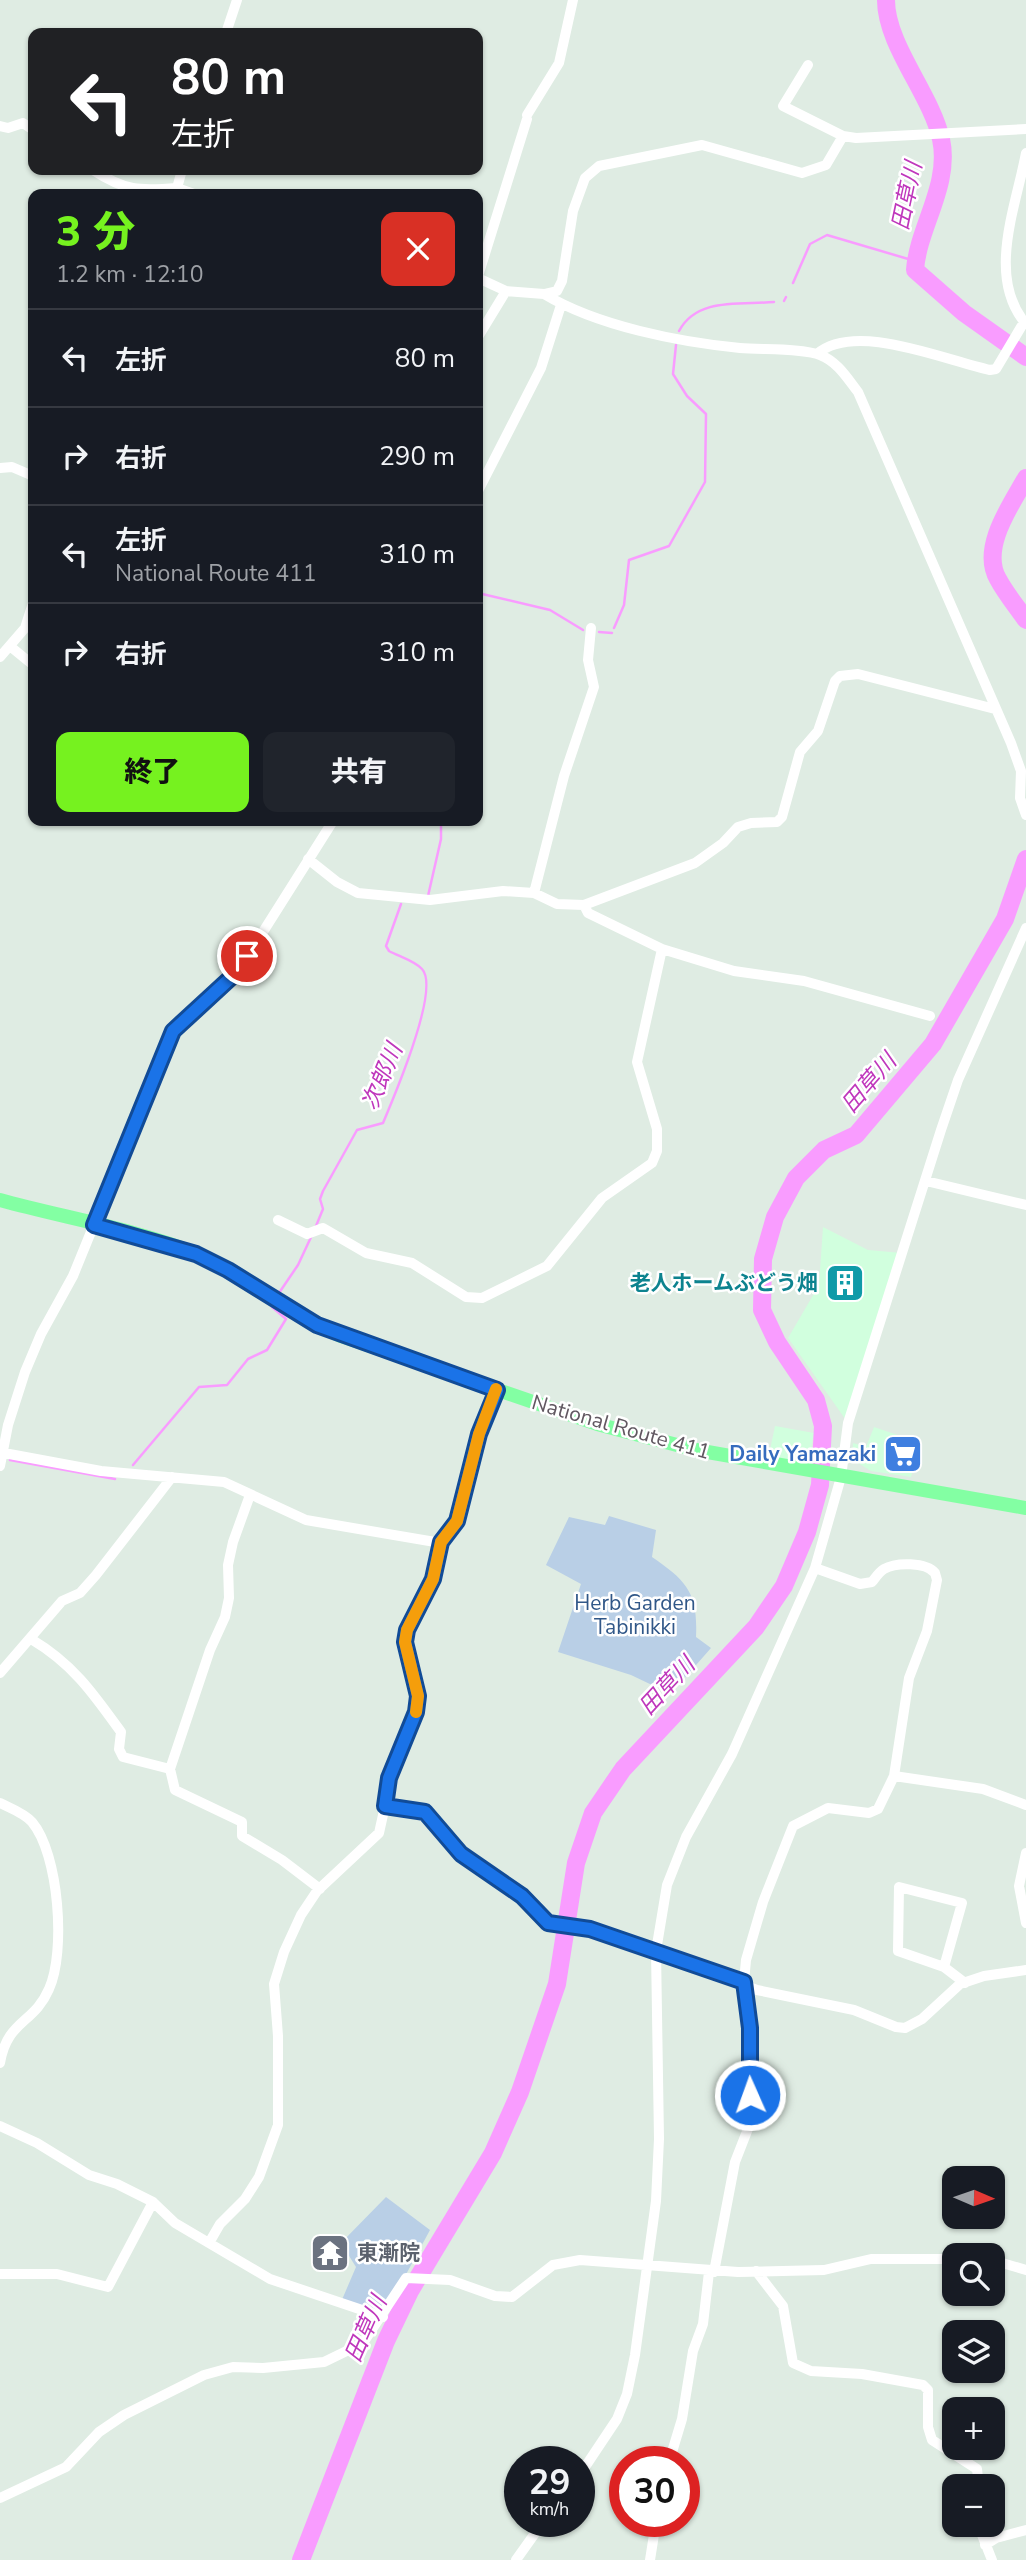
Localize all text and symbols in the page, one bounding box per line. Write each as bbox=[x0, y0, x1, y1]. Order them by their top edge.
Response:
text: 80 m bbox=[171, 44, 286, 111]
icon: left bbox=[56, 56, 147, 147]
text: 左折 bbox=[171, 113, 235, 156]
water label: 田草川 bbox=[885, 156, 930, 233]
text: 3 分 bbox=[56, 204, 135, 261]
button: close bbox=[381, 212, 455, 286]
text: 1.2 km · 12:10 bbox=[56, 259, 203, 290]
icon: left bbox=[56, 339, 94, 377]
text: 80 m bbox=[395, 341, 455, 376]
text: 左折 bbox=[115, 343, 167, 378]
icon: right bbox=[56, 437, 94, 475]
text: 290 m bbox=[379, 439, 455, 474]
text: 右折 bbox=[115, 441, 167, 476]
text: 左折 bbox=[115, 523, 167, 558]
icon: left bbox=[56, 535, 94, 573]
text: 310 m bbox=[379, 537, 455, 572]
text: National Route 411 bbox=[115, 558, 317, 589]
icon: right bbox=[56, 633, 94, 671]
text: 310 m bbox=[379, 635, 455, 670]
text: 右折 bbox=[115, 637, 167, 672]
button: 終了 bbox=[56, 732, 249, 812]
button: 共有 bbox=[263, 732, 455, 812]
pin bbox=[217, 926, 277, 986]
icon: arrive bbox=[228, 937, 266, 975]
water label: 次郎川 bbox=[354, 1036, 411, 1115]
water label: 田草川 bbox=[835, 1045, 905, 1119]
building icon: 老人ホームぶどう畑 bbox=[824, 1262, 866, 1304]
place label: 老人ホームぶどう畑 bbox=[630, 1269, 818, 1297]
street label: National Route 411 bbox=[529, 1388, 713, 1466]
supermarket icon: Daily Yamazaki bbox=[882, 1433, 924, 1475]
place label: Daily Yamazaki bbox=[729, 1440, 876, 1468]
park label: Herb Garden Tabinikki bbox=[574, 1589, 696, 1641]
water label: 田草川 bbox=[632, 1648, 704, 1722]
position arrow bbox=[713, 2058, 787, 2132]
north arrow bbox=[942, 2166, 1004, 2230]
map controls bbox=[942, 2166, 1005, 2537]
temple icon: 東漸院 bbox=[309, 2232, 351, 2274]
place label: 東漸院 bbox=[357, 2239, 420, 2267]
button: search bbox=[942, 2243, 1005, 2306]
water label: 田草川 bbox=[338, 2288, 395, 2367]
button: layers bbox=[942, 2320, 1005, 2383]
button: + bbox=[942, 2397, 1005, 2460]
speed limit sign: 30 bbox=[609, 2446, 700, 2537]
text: 29 bbox=[528, 2459, 571, 2506]
button: − bbox=[942, 2474, 1005, 2537]
text: km/h bbox=[530, 2497, 569, 2521]

